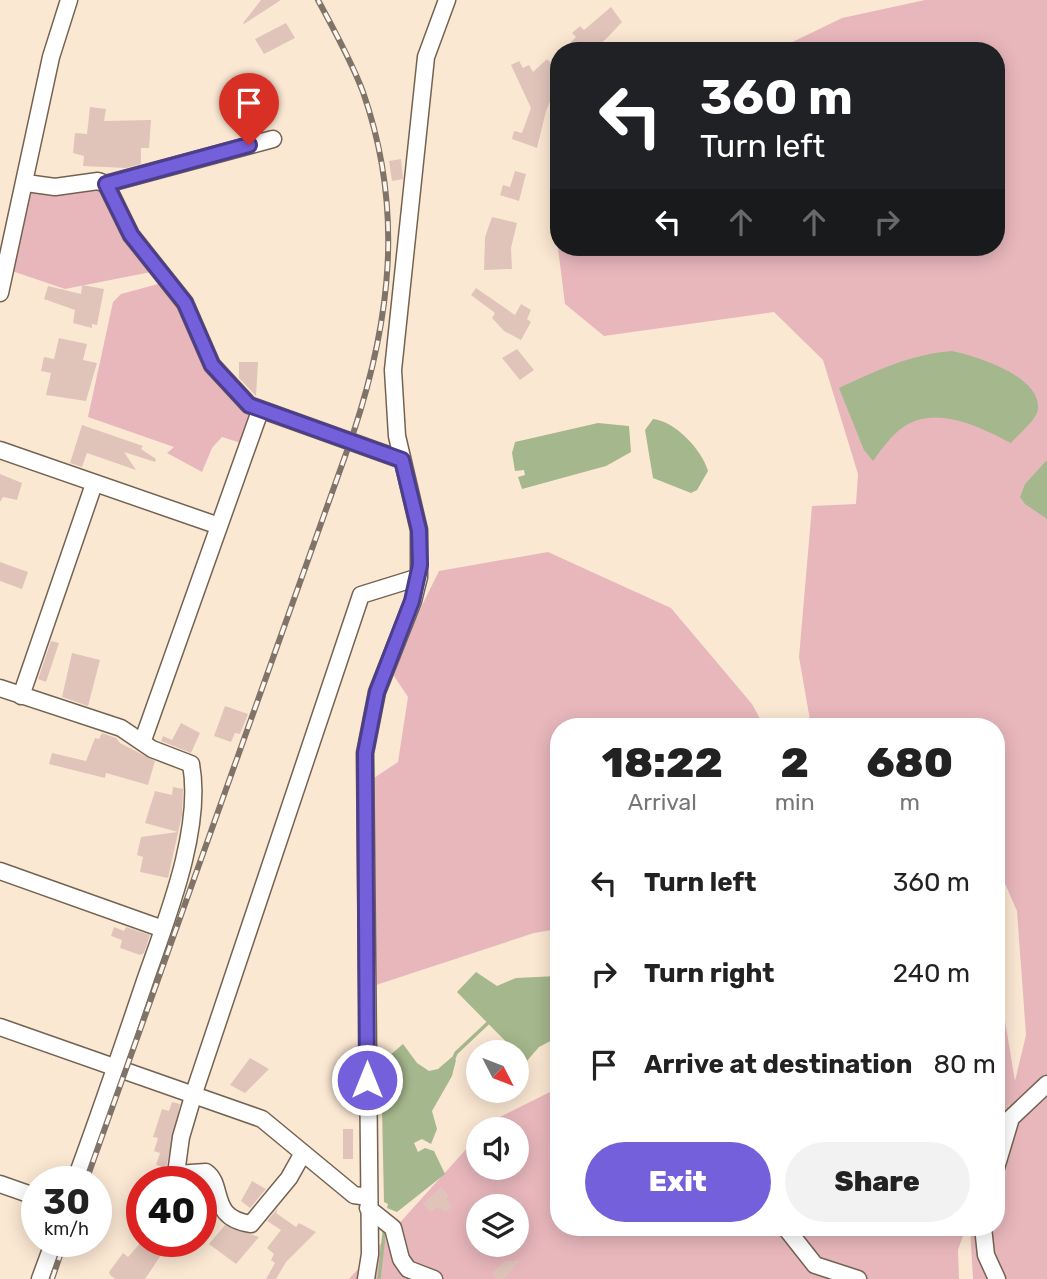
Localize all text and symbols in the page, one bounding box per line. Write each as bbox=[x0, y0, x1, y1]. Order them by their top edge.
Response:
text: 360 m bbox=[700, 68, 853, 126]
icon: left bbox=[585, 70, 676, 161]
pin bbox=[219, 73, 279, 145]
icon: arrive bbox=[230, 84, 268, 122]
text: Turn left bbox=[700, 127, 825, 165]
icon: left bbox=[649, 203, 687, 241]
icon: ahead bbox=[722, 203, 760, 241]
icon: ahead bbox=[795, 203, 833, 241]
icon: right bbox=[868, 203, 906, 241]
text: 18:22 bbox=[602, 738, 723, 788]
text: 2 bbox=[780, 738, 809, 788]
text: 680 bbox=[866, 738, 953, 788]
text: Arrival bbox=[628, 788, 697, 816]
text: min bbox=[775, 788, 815, 816]
text: m bbox=[900, 788, 920, 816]
icon: left bbox=[585, 864, 623, 902]
text: Turn left bbox=[644, 867, 756, 898]
text: 360 m bbox=[893, 867, 970, 898]
icon: right bbox=[585, 955, 623, 993]
text: Turn right bbox=[644, 958, 774, 989]
text: 240 m bbox=[893, 958, 970, 989]
north arrow bbox=[466, 1040, 528, 1102]
map controls bbox=[466, 1040, 529, 1257]
position arrow bbox=[330, 1043, 404, 1117]
icon: arrive bbox=[585, 1046, 623, 1084]
text: Arrive at destination bbox=[644, 1049, 912, 1080]
text: 80 m bbox=[933, 1049, 996, 1080]
button: sound bbox=[466, 1117, 529, 1180]
button: Exit bbox=[585, 1142, 771, 1222]
button: Share bbox=[785, 1142, 970, 1222]
speed limit sign: 40 bbox=[126, 1166, 217, 1257]
text: 30 bbox=[43, 1181, 90, 1223]
button: layers bbox=[466, 1194, 529, 1257]
text: km/h bbox=[44, 1218, 89, 1240]

